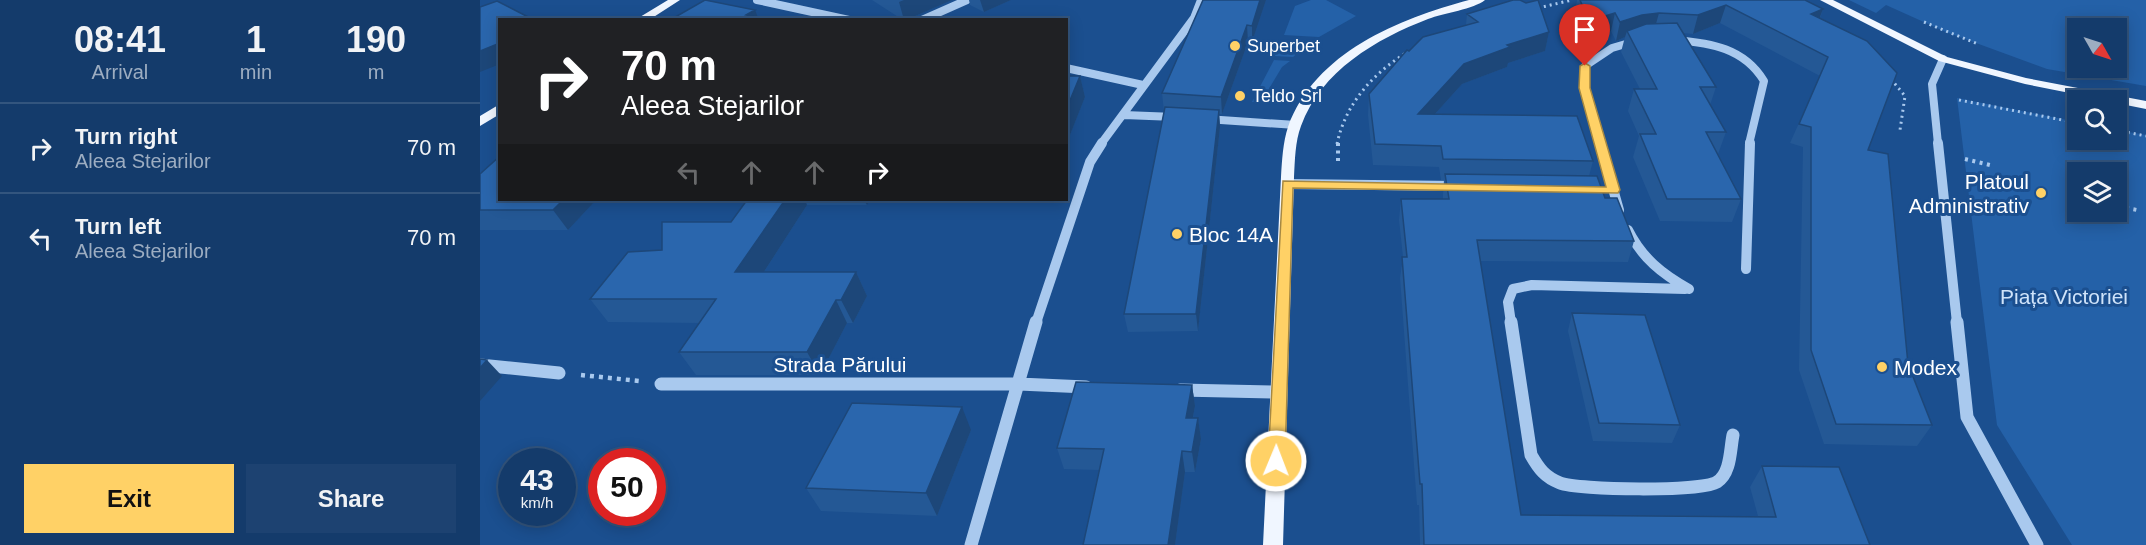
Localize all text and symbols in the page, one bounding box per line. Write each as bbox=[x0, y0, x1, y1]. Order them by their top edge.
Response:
pin bbox=[1559, 4, 1610, 66]
icon: arrive bbox=[1568, 13, 1601, 46]
north arrow bbox=[2067, 18, 2127, 78]
map controls bbox=[2067, 18, 2127, 222]
text: 08:41 bbox=[74, 19, 166, 60]
text: 1 bbox=[246, 19, 266, 60]
text: 190 bbox=[346, 19, 406, 60]
place label: Superbet bbox=[1247, 36, 1320, 56]
marker: Superbet bbox=[1228, 39, 1242, 53]
icon: right bbox=[522, 42, 600, 120]
text: 70 m bbox=[621, 42, 717, 89]
text: Arrival bbox=[92, 61, 148, 83]
text: min bbox=[240, 61, 272, 83]
text: m bbox=[368, 61, 384, 83]
place label: Teldo Srl bbox=[1252, 86, 1322, 106]
marker: Teldo Srl bbox=[1233, 89, 1247, 103]
button: search bbox=[2067, 90, 2127, 150]
text: Aleea Stejarilor bbox=[621, 91, 804, 121]
text: Turn right bbox=[75, 124, 177, 149]
icon: right bbox=[24, 132, 57, 165]
text: 70 m bbox=[407, 135, 456, 160]
text: Aleea Stejarilor bbox=[75, 150, 211, 172]
icon: left bbox=[672, 156, 705, 189]
icon: ahead bbox=[735, 156, 768, 189]
icon: ahead bbox=[798, 156, 831, 189]
icon: right bbox=[861, 156, 894, 189]
button: layers bbox=[2067, 162, 2127, 222]
place label: Platoul Administrativ bbox=[1909, 170, 2029, 217]
marker: Platoul Administrativ bbox=[2034, 186, 2048, 200]
text: Turn left bbox=[75, 214, 161, 239]
icon: left bbox=[24, 222, 57, 255]
place label: Bloc 14A bbox=[1189, 223, 1273, 246]
text: 70 m bbox=[407, 225, 456, 250]
marker: Bloc 14A bbox=[1170, 227, 1184, 241]
text: Aleea Stejarilor bbox=[75, 240, 211, 262]
park label: Piața Victoriei bbox=[2000, 285, 2128, 308]
street label: Strada Părului bbox=[773, 353, 907, 376]
place label: Modex bbox=[1894, 356, 1958, 379]
marker: Modex bbox=[1875, 360, 1889, 374]
position arrow bbox=[1244, 429, 1308, 493]
speed limit sign: 50 bbox=[588, 448, 666, 526]
text: 43 bbox=[520, 463, 554, 496]
button: Exit bbox=[24, 464, 234, 533]
button: Share bbox=[246, 464, 456, 533]
text: km/h bbox=[521, 494, 553, 511]

